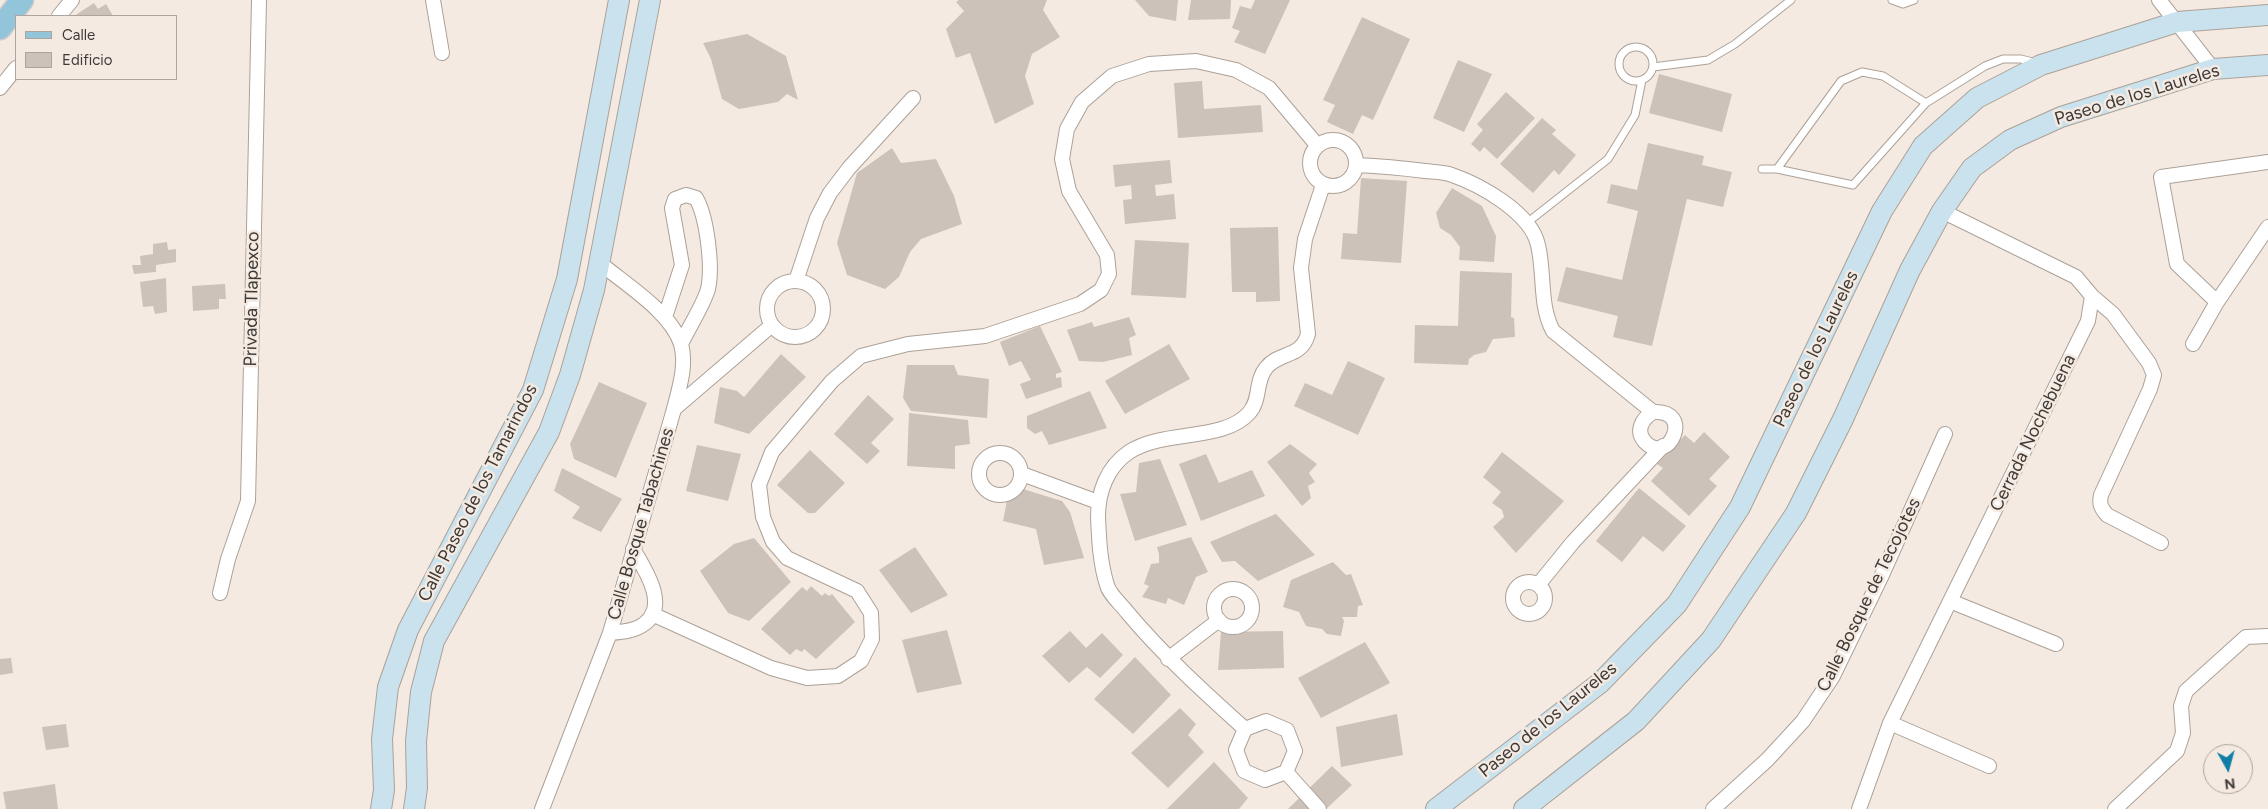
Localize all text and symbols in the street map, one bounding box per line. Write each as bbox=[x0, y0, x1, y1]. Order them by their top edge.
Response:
legend bbox=[15, 15, 178, 80]
text: Calle bbox=[62, 26, 95, 44]
text: Edificio bbox=[62, 51, 112, 69]
street label: Paseo de los Laureles bbox=[2052, 60, 2222, 130]
street label: Privada Tlapexco bbox=[240, 231, 264, 367]
street label: Paseo de los Laureles bbox=[1769, 267, 1863, 431]
street label: Cerrada Nochebuena bbox=[1986, 351, 2080, 515]
street label: Calle Paseo de los Tamarindos bbox=[414, 381, 542, 605]
street label: Calle Bosque Tabachines bbox=[603, 425, 679, 623]
street label: Calle Bosque de Tecojotes bbox=[1813, 495, 1925, 695]
street label: Paseo de los Laureles bbox=[1475, 658, 1621, 782]
north arrow bbox=[2203, 744, 2253, 794]
text: N bbox=[2223, 774, 2236, 792]

